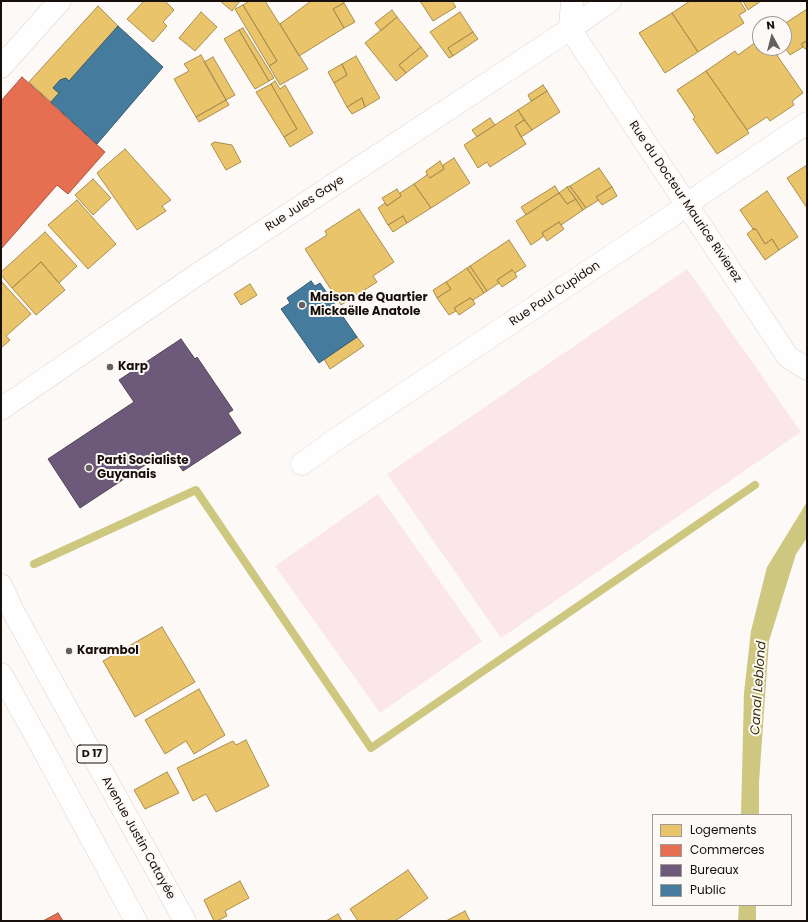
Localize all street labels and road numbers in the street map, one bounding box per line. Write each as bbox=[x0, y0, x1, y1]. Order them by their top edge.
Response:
street label: Rue du Docteur Maurice Rivierez bbox=[625, 119, 745, 285]
street label: Rue Jules Gaye bbox=[263, 173, 347, 235]
street label: Rue Paul Cupidon bbox=[507, 258, 603, 330]
road number: D 17 bbox=[77, 745, 107, 763]
street label: Avenue Justin Catayée bbox=[98, 774, 178, 902]

